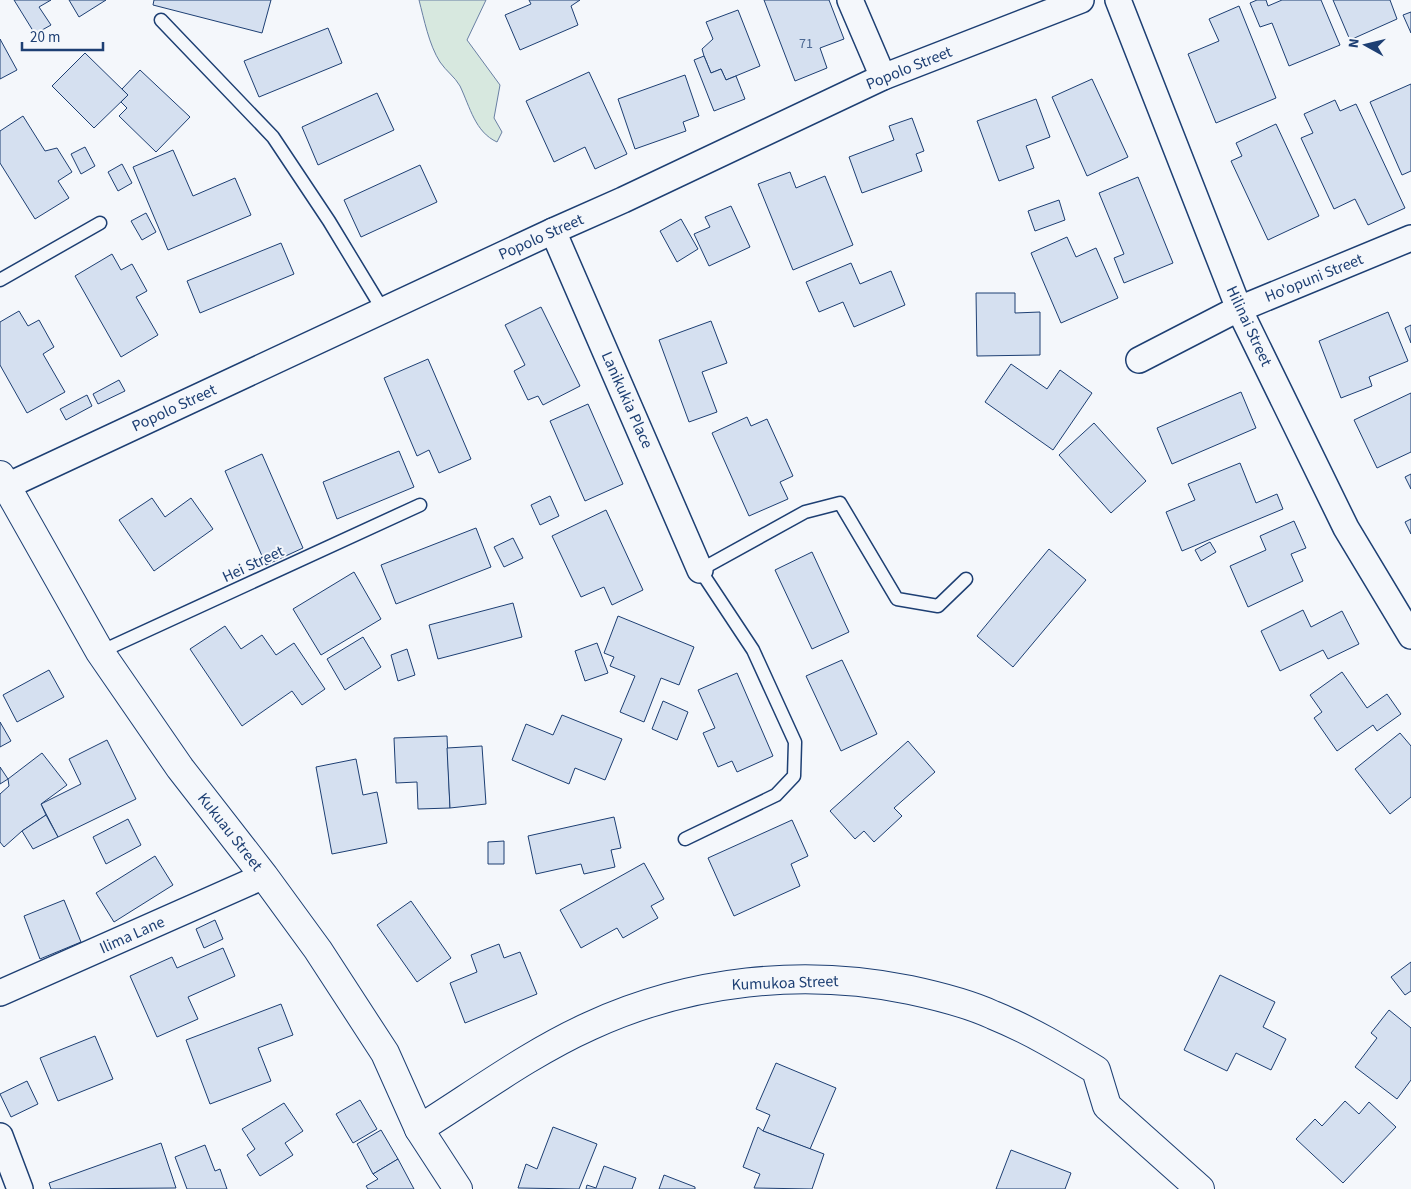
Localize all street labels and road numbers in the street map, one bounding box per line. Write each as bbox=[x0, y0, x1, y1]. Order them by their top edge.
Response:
street label: Popolo Street bbox=[863, 41, 956, 95]
street label: Popolo Street bbox=[495, 208, 588, 266]
street label: Ho'opuni Street bbox=[1261, 248, 1367, 308]
street label: Hilinai Street bbox=[1221, 282, 1277, 370]
street label: Lanikukia Place bbox=[596, 348, 658, 452]
street label: Popolo Street bbox=[128, 379, 220, 437]
street label: Hei Street bbox=[219, 540, 288, 588]
street label: Kukuau Street bbox=[192, 788, 268, 876]
street label: Ilima Lane bbox=[96, 911, 168, 959]
street label: Kumukoa Street bbox=[731, 970, 840, 996]

